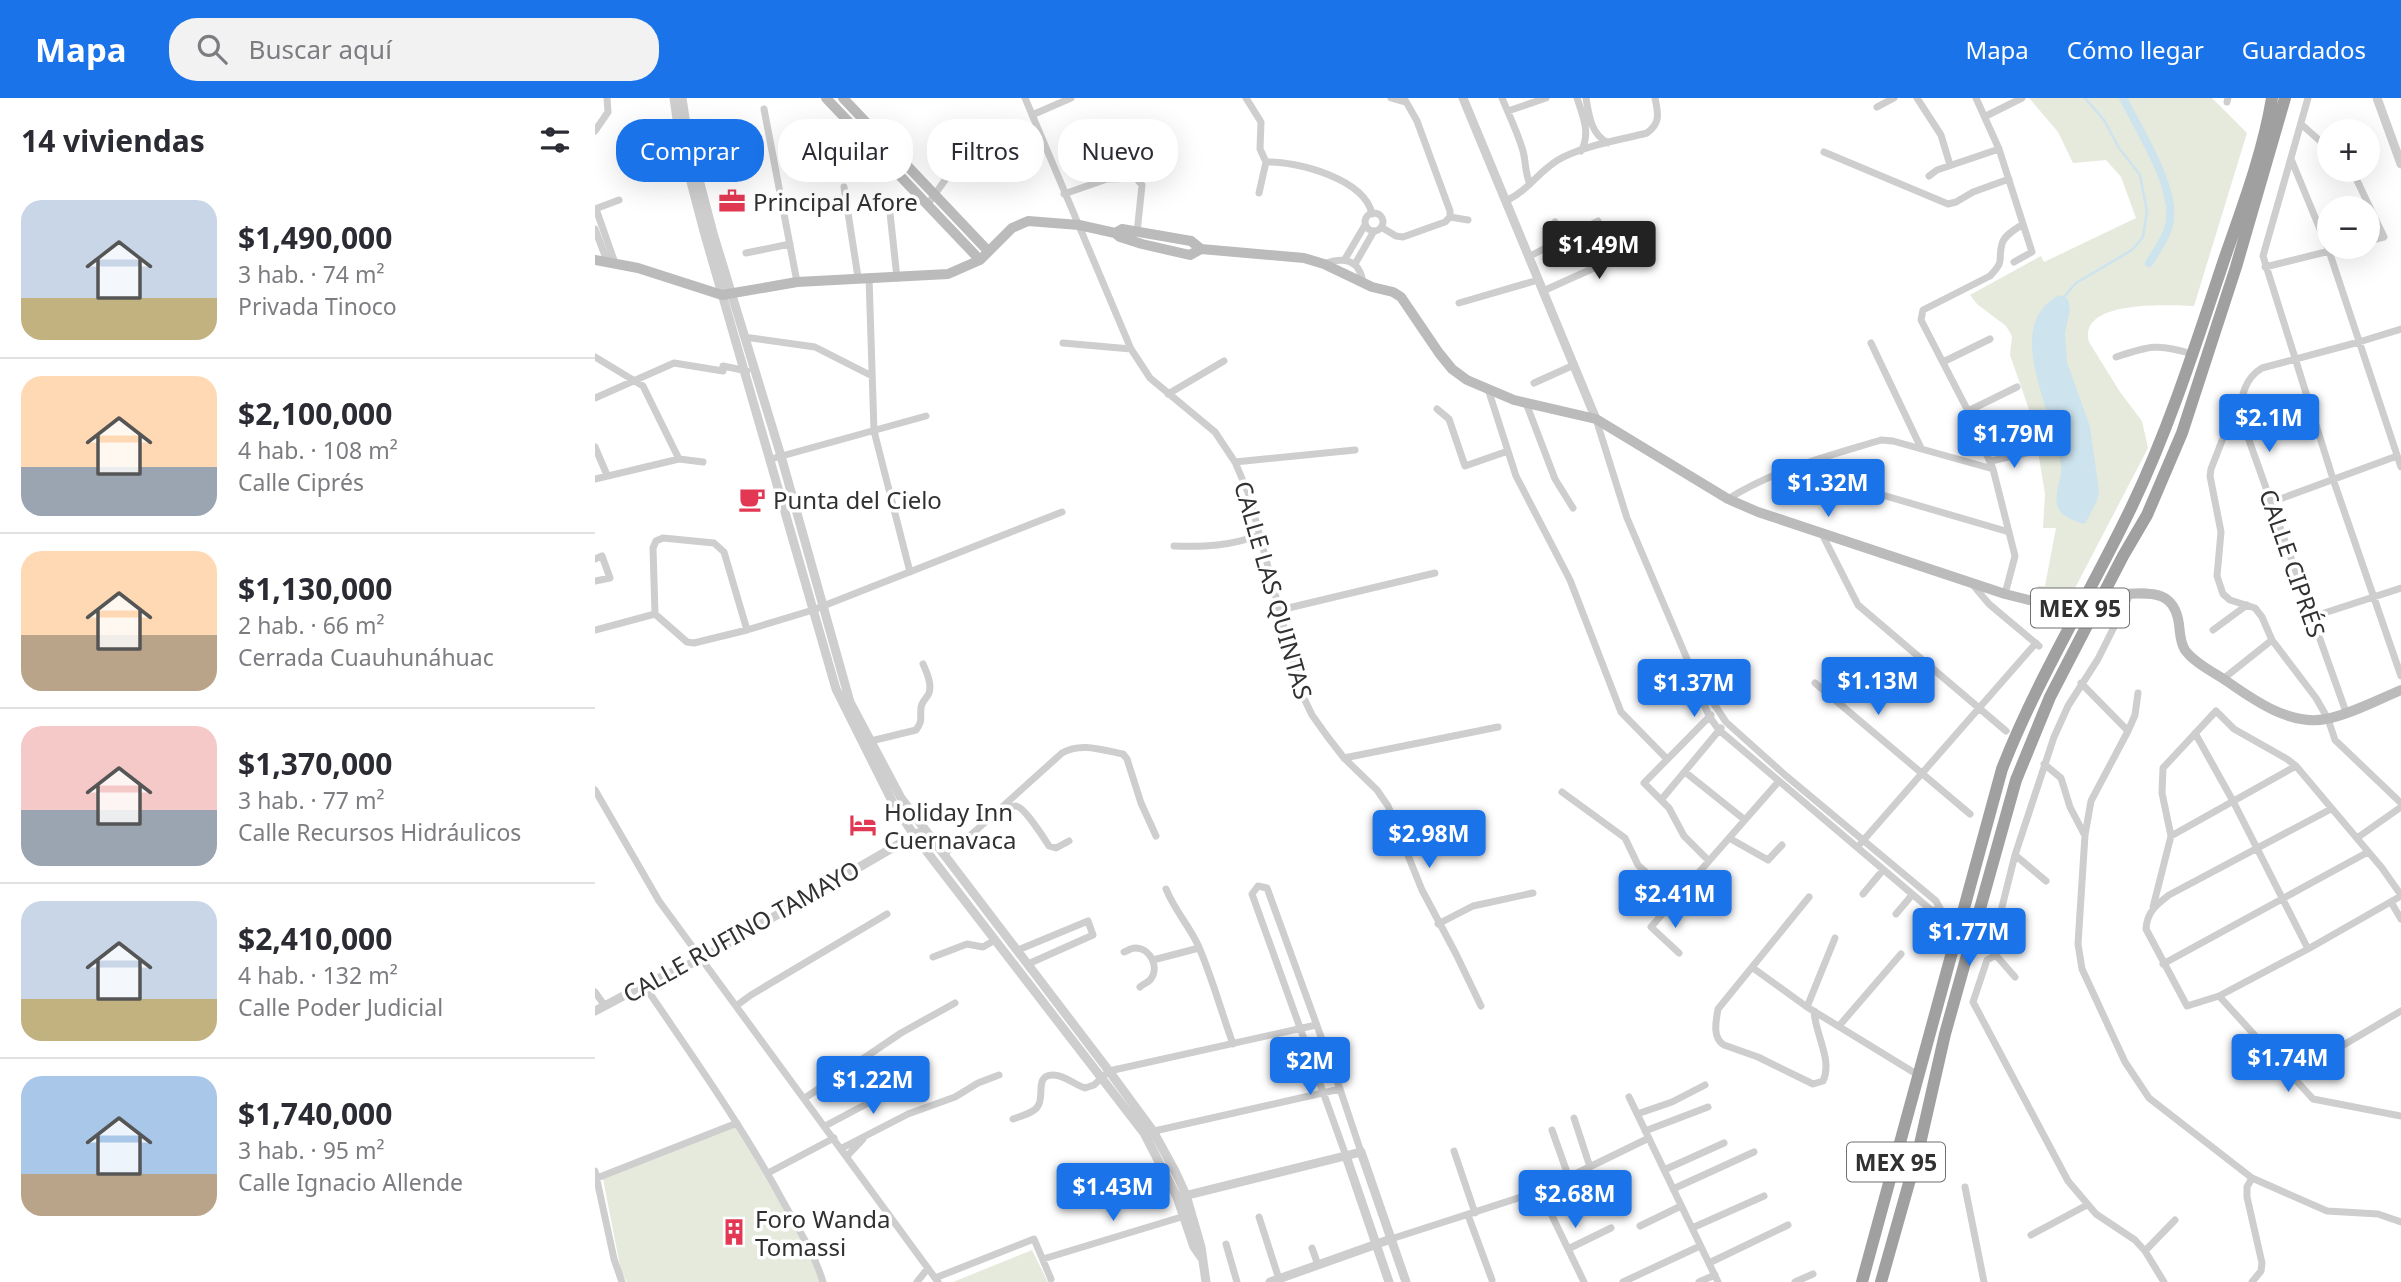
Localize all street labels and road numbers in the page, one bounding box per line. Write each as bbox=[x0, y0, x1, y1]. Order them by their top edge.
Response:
street label: CALLE LAS QUINTAS bbox=[1227, 477, 1321, 703]
street label: CALLE CIPRÉS bbox=[2252, 485, 2334, 641]
road number: MEX 95 bbox=[2031, 588, 2129, 628]
street label: CALLE RUFINO TAMAYO bbox=[617, 852, 865, 1010]
road number: MEX 95 bbox=[1847, 1142, 1945, 1182]

